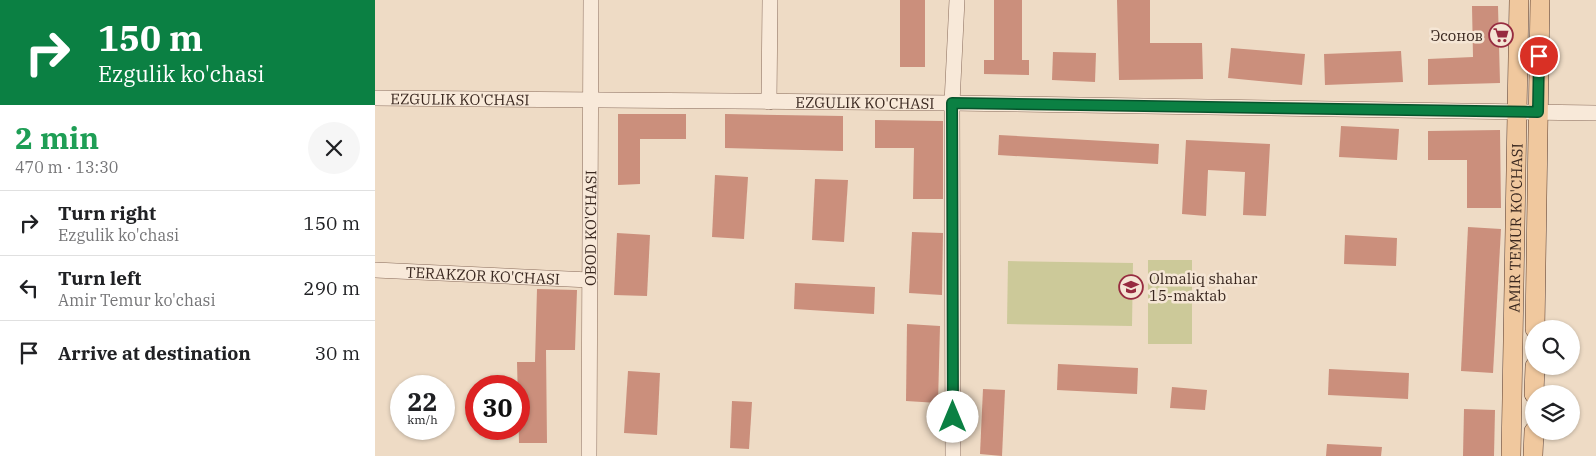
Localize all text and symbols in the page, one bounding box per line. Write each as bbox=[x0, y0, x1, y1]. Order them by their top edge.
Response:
text: 150 m bbox=[98, 15, 203, 61]
icon: right bbox=[15, 20, 80, 85]
supermarket icon: Эсонов bbox=[1488, 22, 1514, 48]
place label: Эсонов bbox=[1430, 26, 1483, 45]
pin bbox=[1518, 35, 1560, 77]
icon: arrive bbox=[1525, 42, 1553, 70]
text: Ezgulik ko'chasi bbox=[98, 59, 264, 88]
street label: EZGULIK KO'CHASI bbox=[390, 89, 530, 109]
street label: EZGULIK KO'CHASI bbox=[795, 92, 935, 112]
text: 2 min bbox=[15, 118, 99, 157]
button: close bbox=[308, 122, 360, 174]
street label: AMIR TEMUR KO'CHASI bbox=[1504, 143, 1526, 313]
text: 470 m · 13:30 bbox=[15, 157, 118, 177]
street label: OBOD KO'CHASI bbox=[580, 170, 600, 286]
text: Turn right bbox=[58, 201, 156, 225]
icon: right bbox=[15, 209, 43, 237]
text: 150 m bbox=[303, 211, 360, 235]
text: Ezgulik ko'chasi bbox=[58, 225, 179, 245]
street label: TERAKZOR KO'CHASI bbox=[405, 262, 560, 288]
text: Turn left bbox=[58, 266, 141, 290]
place label: Olmaliq shahar 15-maktab bbox=[1149, 269, 1258, 305]
icon: left bbox=[15, 274, 43, 302]
school or university icon: Olmaliq shahar 15-maktab bbox=[1118, 274, 1144, 300]
text: 290 m bbox=[303, 276, 360, 300]
text: Amir Temur ko'chasi bbox=[58, 290, 215, 310]
map controls bbox=[1525, 320, 1580, 440]
button: search bbox=[1525, 320, 1580, 375]
icon: arrive bbox=[15, 339, 43, 367]
text: Arrive at destination bbox=[58, 341, 251, 365]
text: 30 m bbox=[315, 341, 360, 365]
speed limit sign: 30 bbox=[465, 375, 530, 440]
text: 22 bbox=[407, 385, 438, 418]
button: layers bbox=[1525, 385, 1580, 440]
position arrow bbox=[926, 390, 978, 442]
text: km/h bbox=[407, 412, 438, 427]

